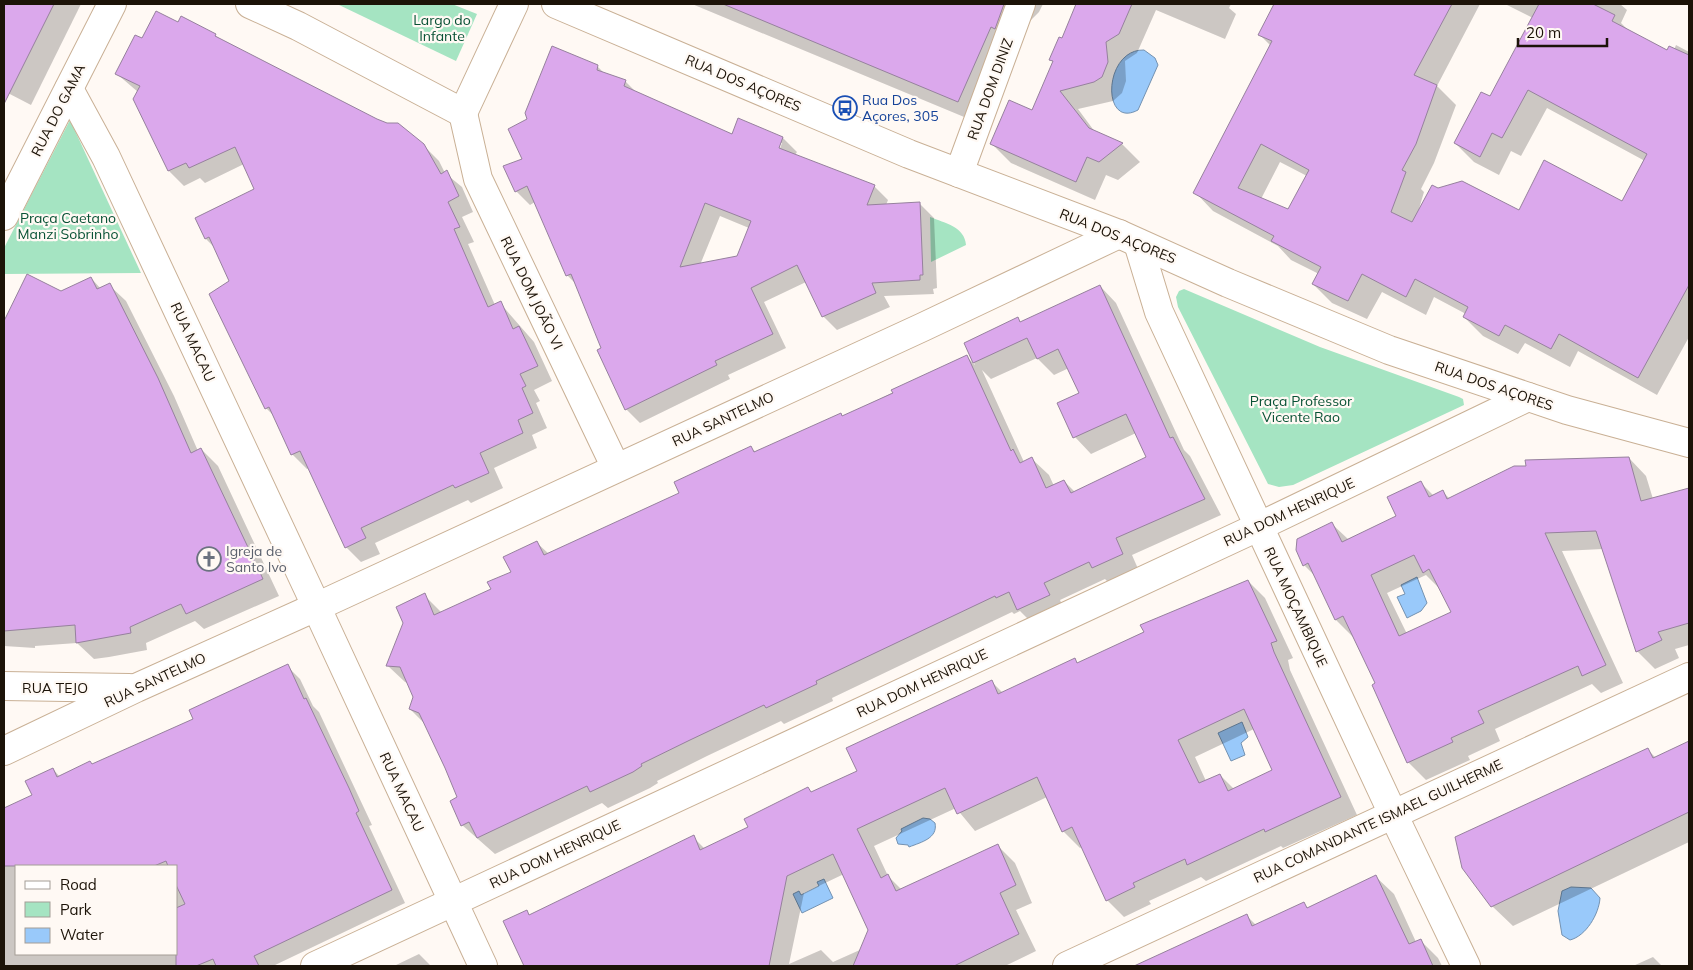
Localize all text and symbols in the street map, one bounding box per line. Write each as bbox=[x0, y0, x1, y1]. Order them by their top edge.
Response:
park label: Largo do Infante bbox=[413, 11, 471, 45]
scale bar bbox=[1518, 15, 1607, 47]
text: 20 m bbox=[1526, 23, 1561, 42]
street label: RUA DOM DINIZ bbox=[963, 36, 1017, 142]
street label: RUA DOS AÇORES bbox=[682, 50, 804, 116]
street label: RUA DO GAMA bbox=[27, 60, 89, 159]
place label: Rua Dos Açores, 305 bbox=[862, 91, 939, 125]
bus stop icon: Rua Dos Açores, 305 bbox=[832, 95, 858, 121]
street label: RUA DOS AÇORES bbox=[1057, 204, 1179, 268]
park label: Praça Caetano Manzi Sobrinho bbox=[18, 209, 118, 243]
street label: RUA DOM JOÃO VI bbox=[497, 233, 567, 353]
street label: RUA MACAU bbox=[167, 299, 219, 385]
street label: RUA DOS AÇORES bbox=[1432, 357, 1556, 415]
street label: RUA SANTELMO bbox=[669, 388, 777, 450]
park label: Praça Professor Vicente Rao bbox=[1250, 392, 1353, 426]
street label: RUA DOM HENRIQUE bbox=[1221, 474, 1357, 550]
place label: Igreja de Santo Ivo bbox=[226, 542, 287, 576]
street label: RUA MOÇAMBIQUE bbox=[1260, 544, 1332, 670]
church icon: Igreja de Santo Ivo bbox=[196, 546, 222, 572]
street label: RUA DOM HENRIQUE bbox=[854, 645, 990, 721]
street label: RUA SANTELMO bbox=[101, 649, 209, 711]
street label: RUA TEJO bbox=[22, 679, 88, 697]
street label: RUA MACAU bbox=[376, 749, 428, 835]
street label: RUA COMANDANTE ISMAEL GUILHERME bbox=[1251, 755, 1505, 887]
street label: RUA DOM HENRIQUE bbox=[487, 816, 623, 892]
legend bbox=[15, 865, 178, 955]
text: Road bbox=[60, 875, 97, 894]
text: Park bbox=[60, 900, 92, 919]
text: Water bbox=[60, 925, 104, 944]

